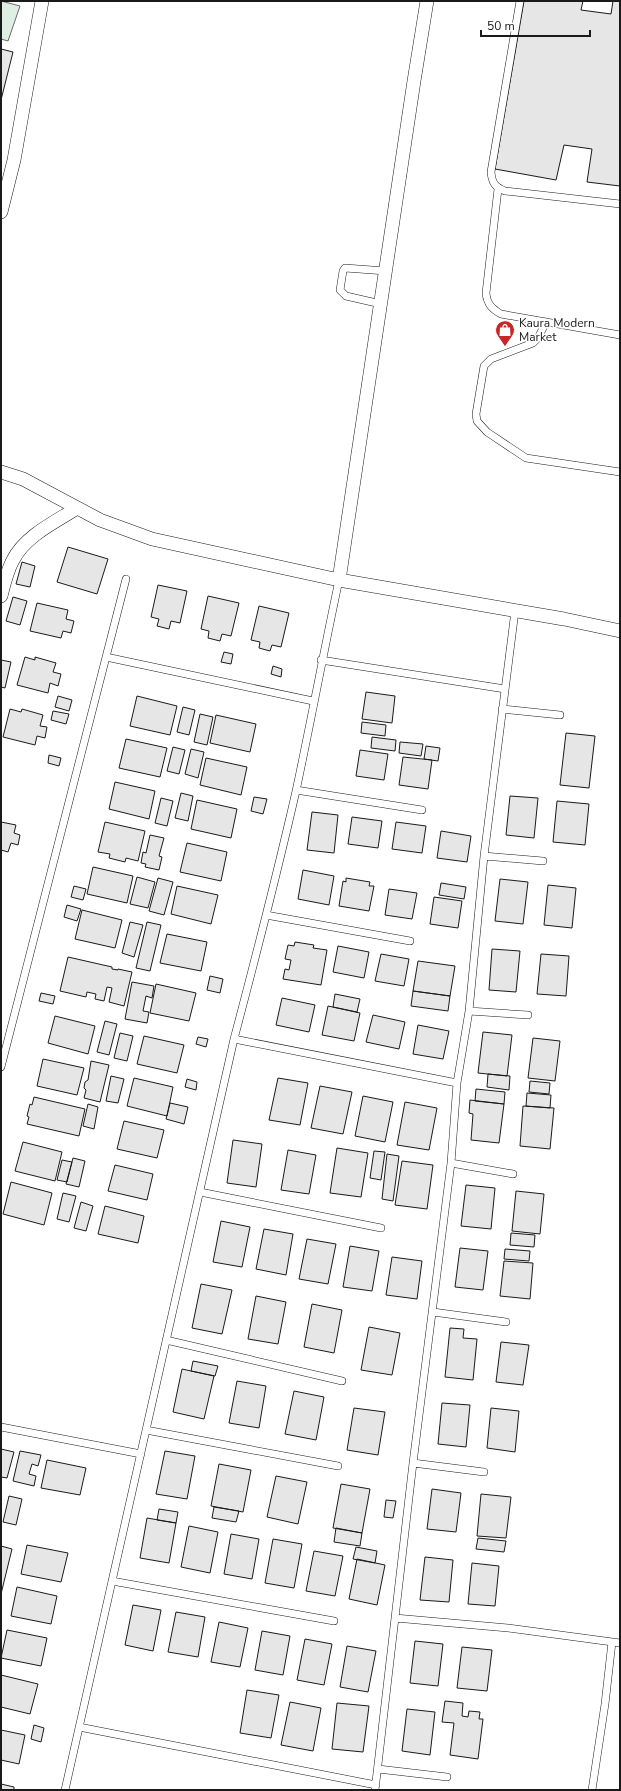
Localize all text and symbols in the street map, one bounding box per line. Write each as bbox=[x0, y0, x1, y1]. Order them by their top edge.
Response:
scale bar bbox=[481, 12, 590, 38]
text: 50 m bbox=[487, 18, 515, 34]
place label: Kaura Modern Market bbox=[519, 315, 595, 345]
shop icon: Kaura Modern Market bbox=[494, 319, 516, 347]

